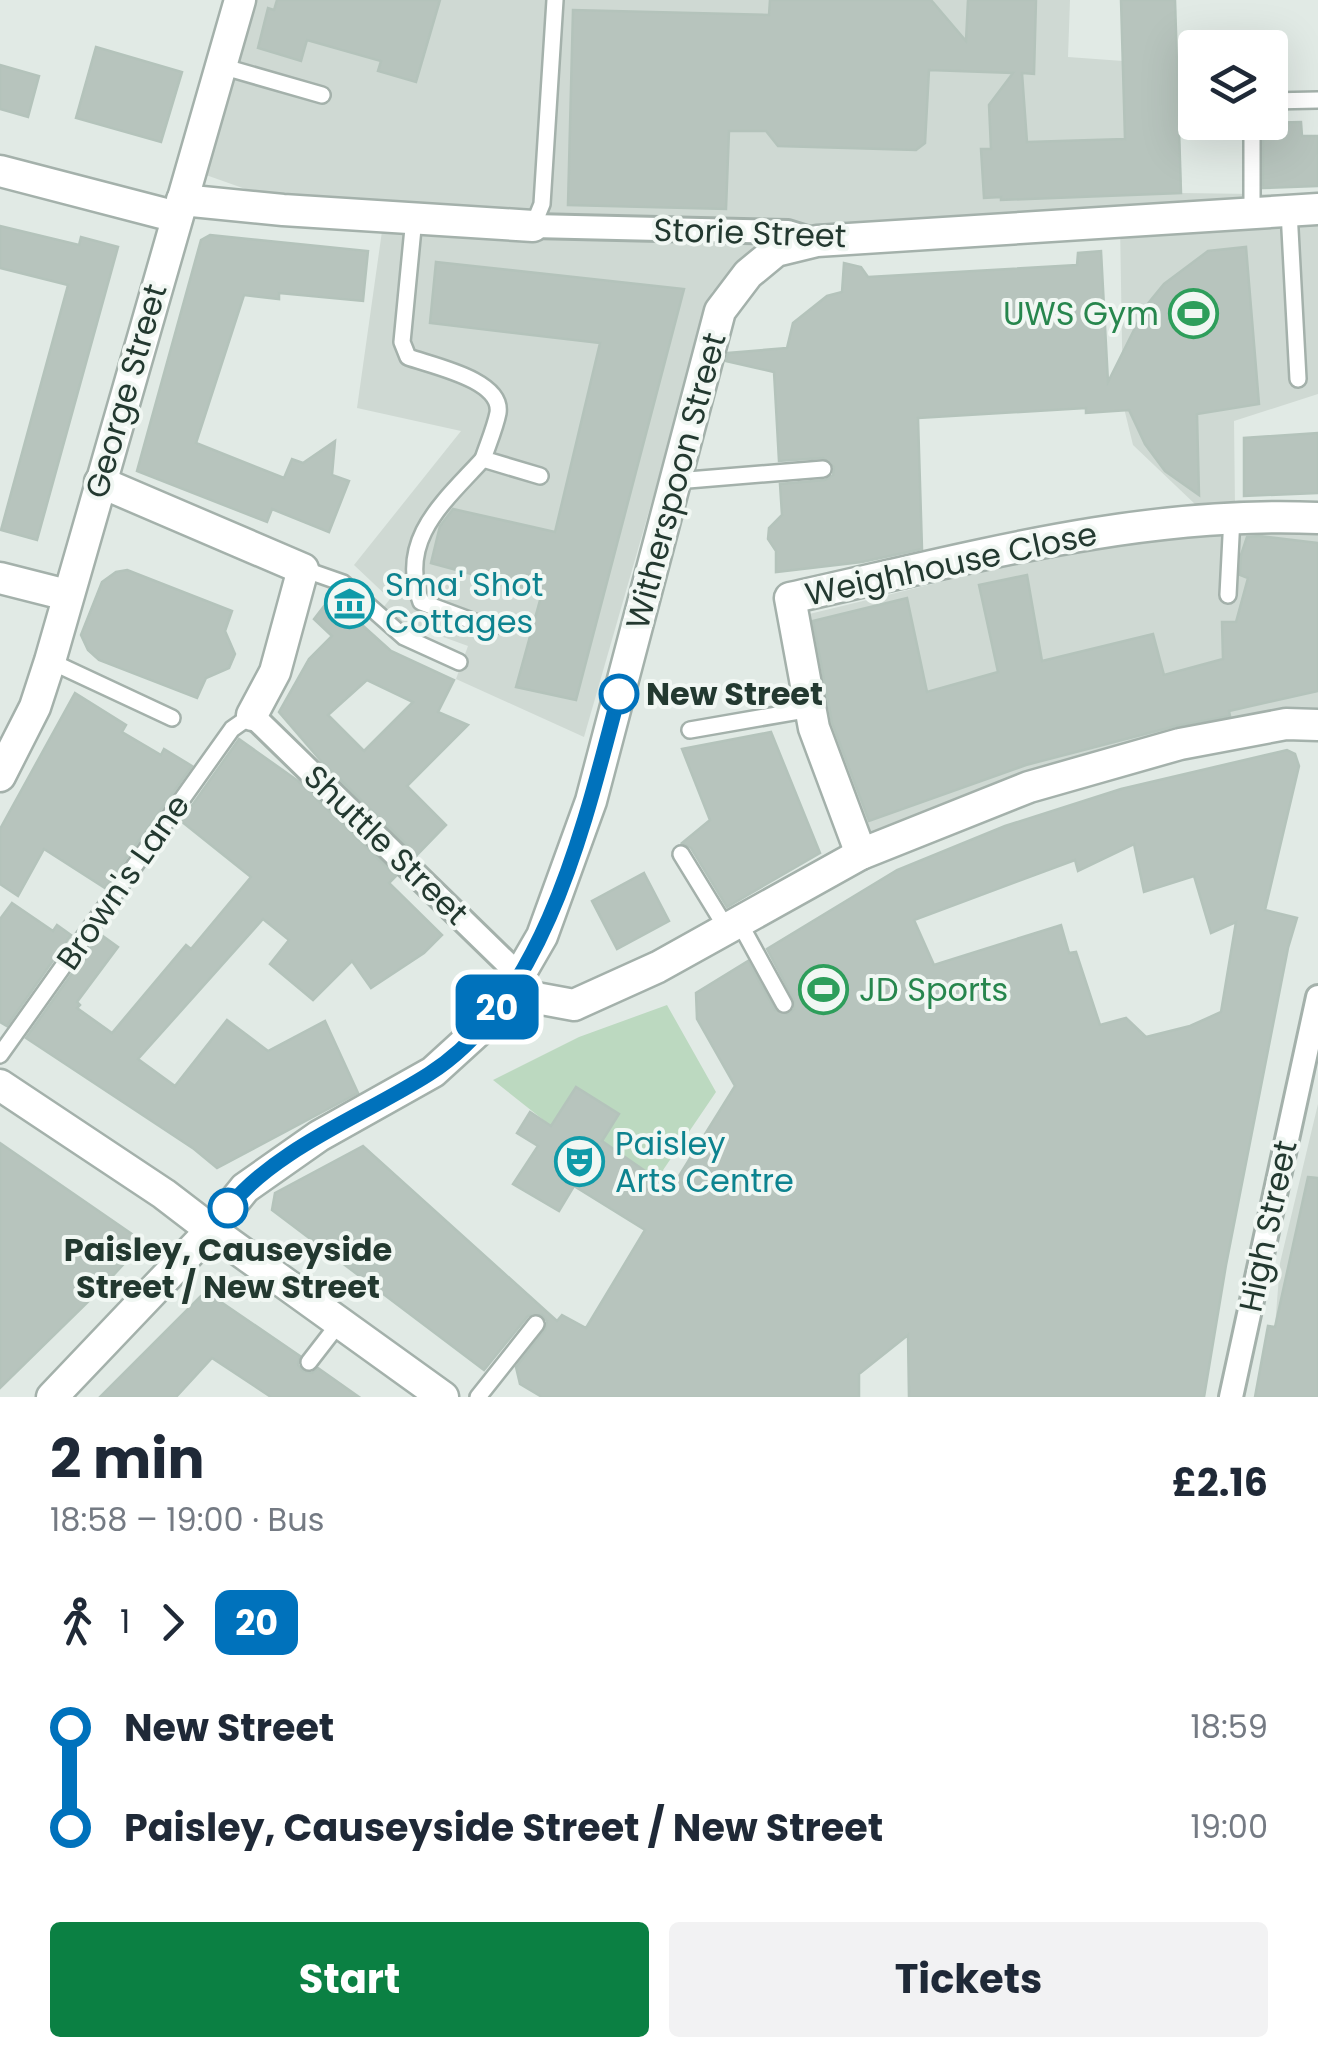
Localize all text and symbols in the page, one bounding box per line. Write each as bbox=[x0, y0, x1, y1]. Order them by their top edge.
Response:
map controls bbox=[1178, 30, 1288, 140]
button: layers bbox=[1178, 30, 1288, 140]
street label: Storie Street bbox=[653, 207, 847, 258]
street label: George Street bbox=[73, 279, 178, 503]
sports icon: UWS Gym bbox=[1168, 288, 1220, 340]
place label: UWS Gym bbox=[1003, 291, 1159, 336]
street label: Witherspoon Street bbox=[614, 328, 737, 634]
street label: Weighhouse Close bbox=[801, 511, 1101, 616]
place label: Sma' Shot Cottages bbox=[385, 562, 543, 644]
museum icon: Sma' Shot Cottages bbox=[324, 577, 376, 629]
place label: New Street bbox=[646, 671, 823, 716]
marker: New Street bbox=[600, 675, 638, 713]
street label: Shuttle Street bbox=[294, 754, 479, 935]
street label: Brown's Lane bbox=[45, 785, 200, 979]
sports icon: JD Sports bbox=[798, 964, 850, 1016]
place label: JD Sports bbox=[859, 967, 1008, 1012]
line badge: 20 bbox=[452, 974, 542, 1040]
text: 20 bbox=[476, 983, 518, 1032]
place label: Paisley Arts Centre bbox=[615, 1121, 794, 1203]
theatre icon: Paisley Arts Centre bbox=[554, 1136, 606, 1188]
street label: High Street bbox=[1227, 1136, 1308, 1316]
marker: Paisley, Causeyside Street / New Street bbox=[209, 1189, 247, 1227]
place label: Paisley, Causeyside Street / New Street bbox=[64, 1227, 392, 1309]
text: 2 min bbox=[50, 1420, 205, 1497]
text: £2.16 bbox=[1172, 1456, 1268, 1509]
text: 18:58 – 19:00 · Bus bbox=[50, 1497, 324, 1542]
icon: walk bbox=[50, 1595, 105, 1650]
icon: forward bbox=[145, 1595, 200, 1650]
text: 20 bbox=[235, 1598, 278, 1647]
text: 1 bbox=[120, 1599, 130, 1644]
text: New Street bbox=[124, 1701, 334, 1754]
text: 18:59 bbox=[1190, 1704, 1268, 1749]
text: Paisley, Causeyside Street / New Street bbox=[124, 1801, 883, 1854]
text: 19:00 bbox=[1191, 1804, 1268, 1849]
button: Start bbox=[50, 1922, 649, 2037]
button: Tickets bbox=[669, 1922, 1268, 2037]

